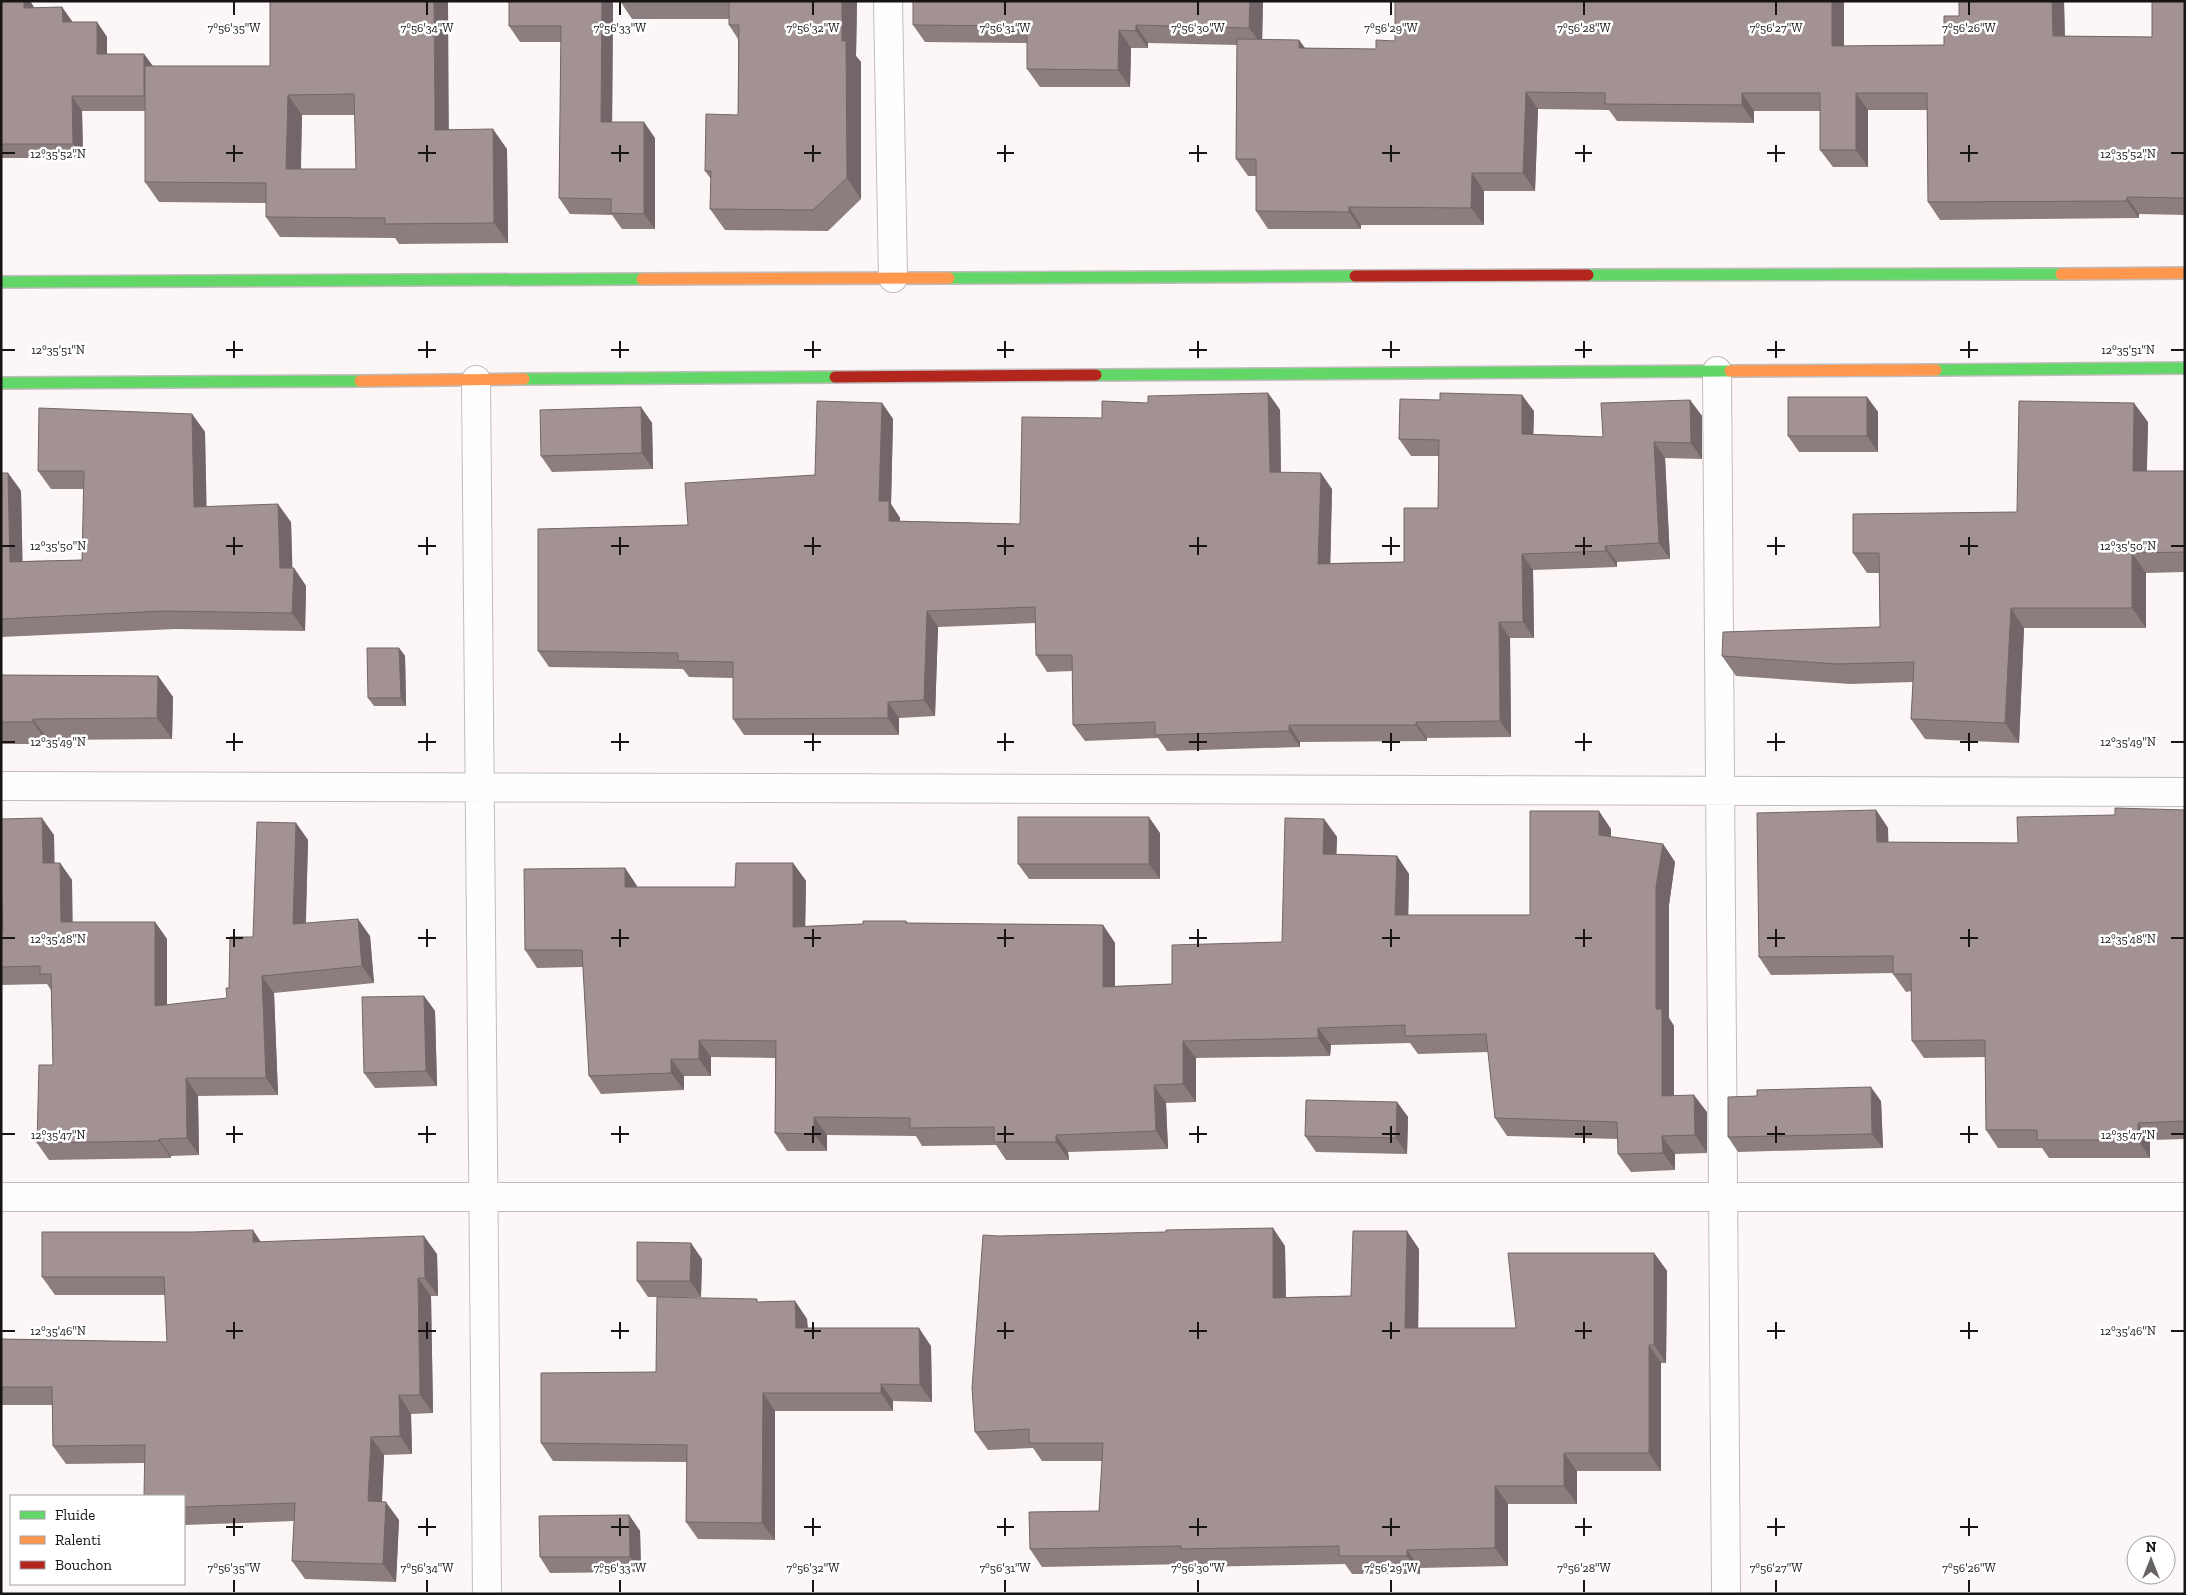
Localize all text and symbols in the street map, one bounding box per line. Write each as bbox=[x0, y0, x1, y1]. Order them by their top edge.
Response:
text: 7°56'35"W bbox=[208, 21, 261, 35]
text: 7°56'34"W bbox=[401, 21, 454, 35]
text: 7°56'33"W bbox=[594, 21, 647, 35]
text: 7°56'32"W bbox=[787, 21, 840, 35]
text: 7°56'31"W bbox=[979, 21, 1031, 35]
text: 7°56'30"W bbox=[1171, 21, 1226, 35]
text: 7°56'29"W bbox=[1364, 21, 1418, 35]
text: 7°56'28"W bbox=[1557, 21, 1612, 35]
text: 7°56'27"W bbox=[1750, 21, 1803, 35]
text: 7°56'26"W bbox=[1942, 21, 1996, 35]
text: 12°35'52"N bbox=[30, 147, 86, 161]
text: 12°35'52"N bbox=[2100, 147, 2156, 161]
text: 12°35'51"N bbox=[31, 343, 85, 357]
text: 12°35'51"N bbox=[2101, 343, 2155, 357]
text: 12°35'50"N bbox=[30, 539, 86, 553]
text: 12°35'50"N bbox=[2100, 539, 2156, 553]
text: 12°35'49"N bbox=[30, 735, 86, 749]
text: 12°35'49"N bbox=[2100, 735, 2156, 749]
text: 12°35'48"N bbox=[30, 932, 86, 946]
text: 12°35'48"N bbox=[2100, 932, 2156, 946]
text: 12°35'47"N bbox=[31, 1128, 85, 1142]
text: 12°35'47"N bbox=[2101, 1128, 2155, 1142]
text: 12°35'46"N bbox=[30, 1324, 86, 1338]
text: 12°35'46"N bbox=[2100, 1324, 2156, 1338]
legend bbox=[10, 1495, 185, 1585]
text: Fluide bbox=[55, 1506, 95, 1524]
text: Ralenti bbox=[55, 1531, 101, 1549]
north arrow bbox=[2126, 1535, 2176, 1585]
text: N bbox=[2146, 1539, 2157, 1556]
text: Bouchon bbox=[55, 1556, 112, 1574]
text: 7°56'35"W bbox=[208, 1561, 261, 1575]
text: 7°56'34"W bbox=[401, 1561, 454, 1575]
text: 7°56'33"W bbox=[594, 1561, 647, 1575]
text: 7°56'32"W bbox=[787, 1561, 840, 1575]
text: 7°56'31"W bbox=[979, 1561, 1031, 1575]
text: 7°56'30"W bbox=[1171, 1561, 1226, 1575]
text: 7°56'29"W bbox=[1364, 1561, 1418, 1575]
text: 7°56'28"W bbox=[1557, 1561, 1612, 1575]
text: 7°56'27"W bbox=[1750, 1561, 1803, 1575]
text: 7°56'26"W bbox=[1942, 1561, 1996, 1575]

